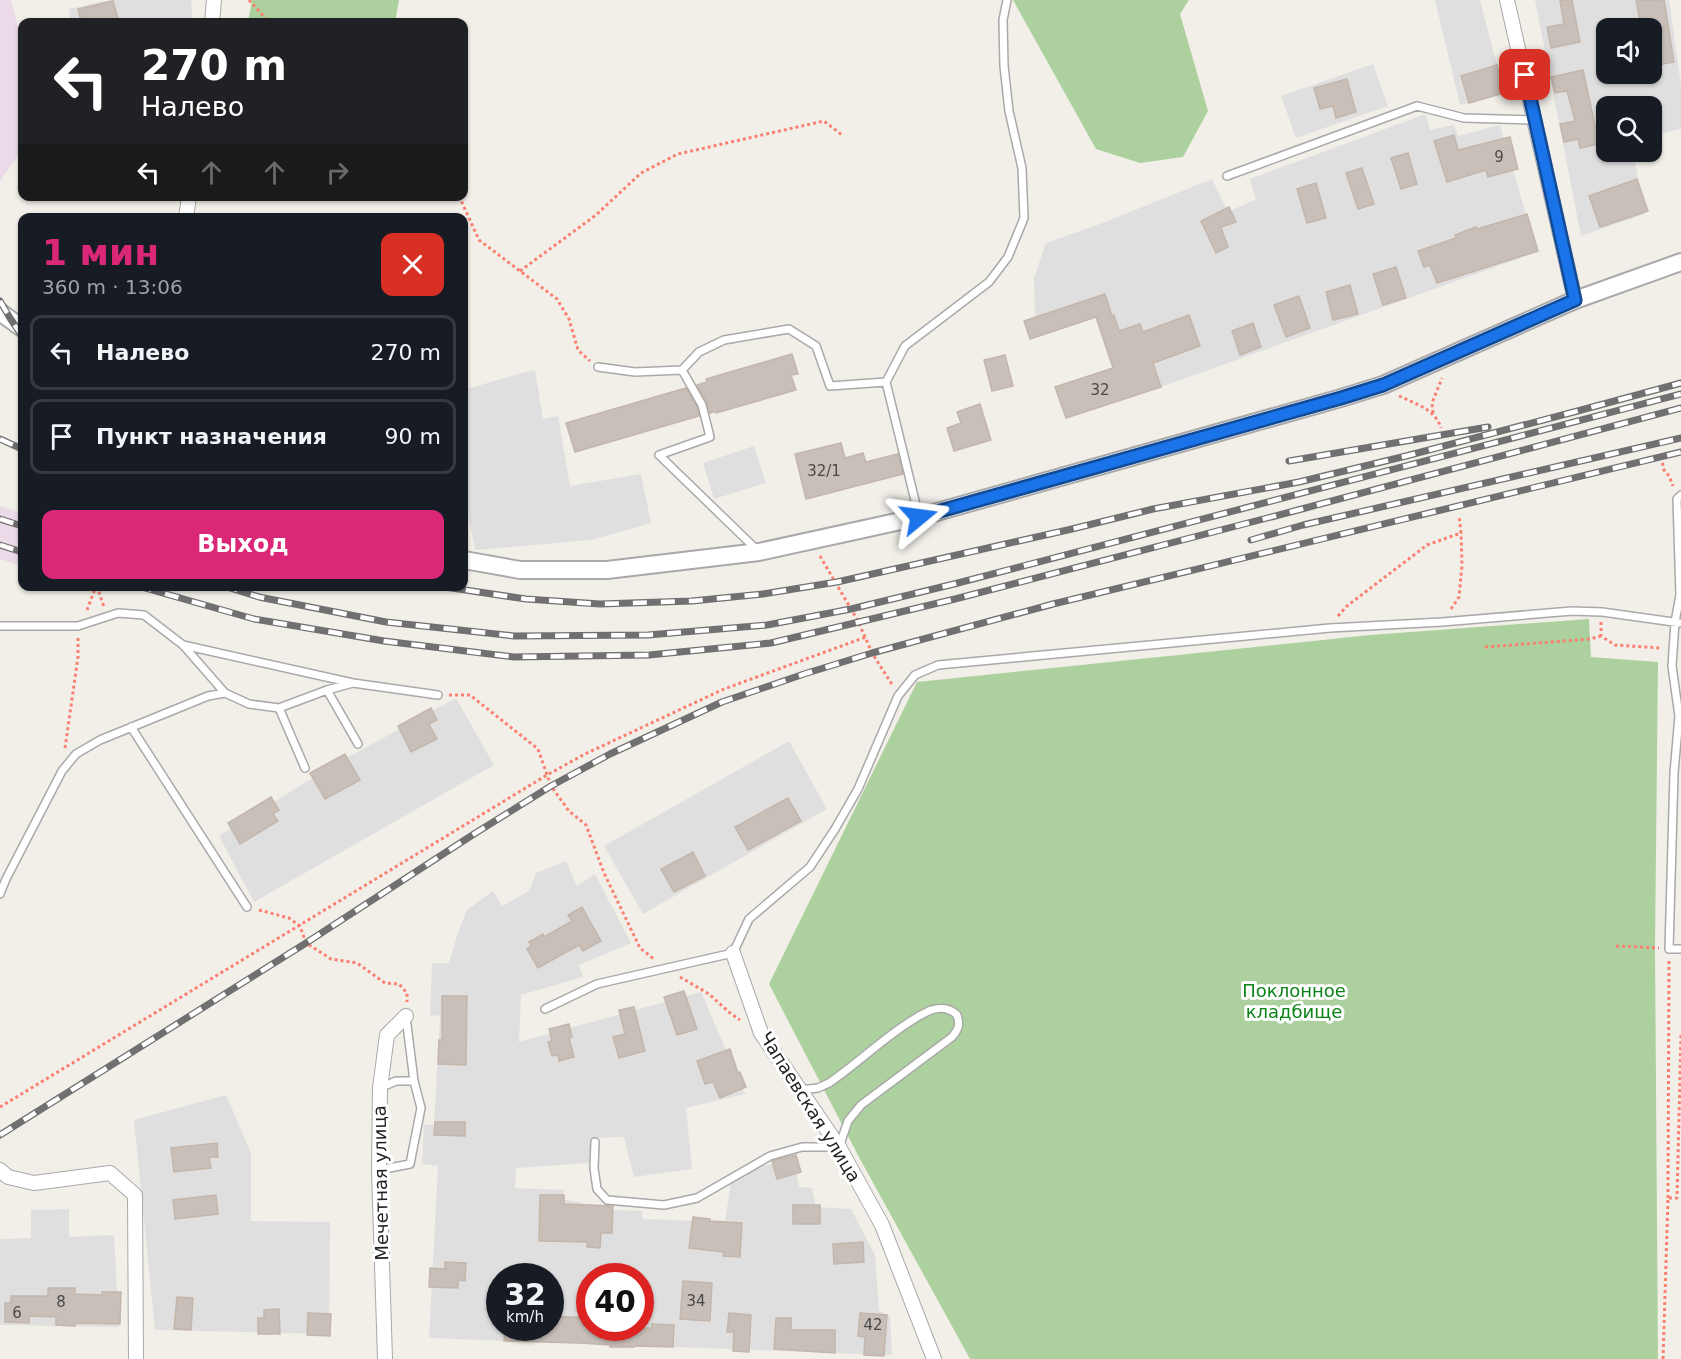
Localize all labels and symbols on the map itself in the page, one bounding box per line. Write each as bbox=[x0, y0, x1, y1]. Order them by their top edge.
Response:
pin bbox=[1499, 49, 1550, 100]
house number: 9 bbox=[1494, 148, 1504, 166]
house number: 32 bbox=[1090, 381, 1110, 399]
house number: 32/1 bbox=[807, 462, 841, 480]
position arrow bbox=[887, 485, 951, 549]
park label: Поклонное кладбище bbox=[1242, 980, 1346, 1022]
street label: Чапаевская улица bbox=[756, 1028, 865, 1186]
street label: Мечетная улица bbox=[369, 1105, 392, 1261]
speed limit sign: 40 bbox=[576, 1263, 654, 1341]
house number: 34 bbox=[686, 1292, 706, 1310]
house number: 8 bbox=[56, 1293, 66, 1311]
house number: 6 bbox=[12, 1304, 22, 1322]
house number: 42 bbox=[863, 1316, 883, 1334]

